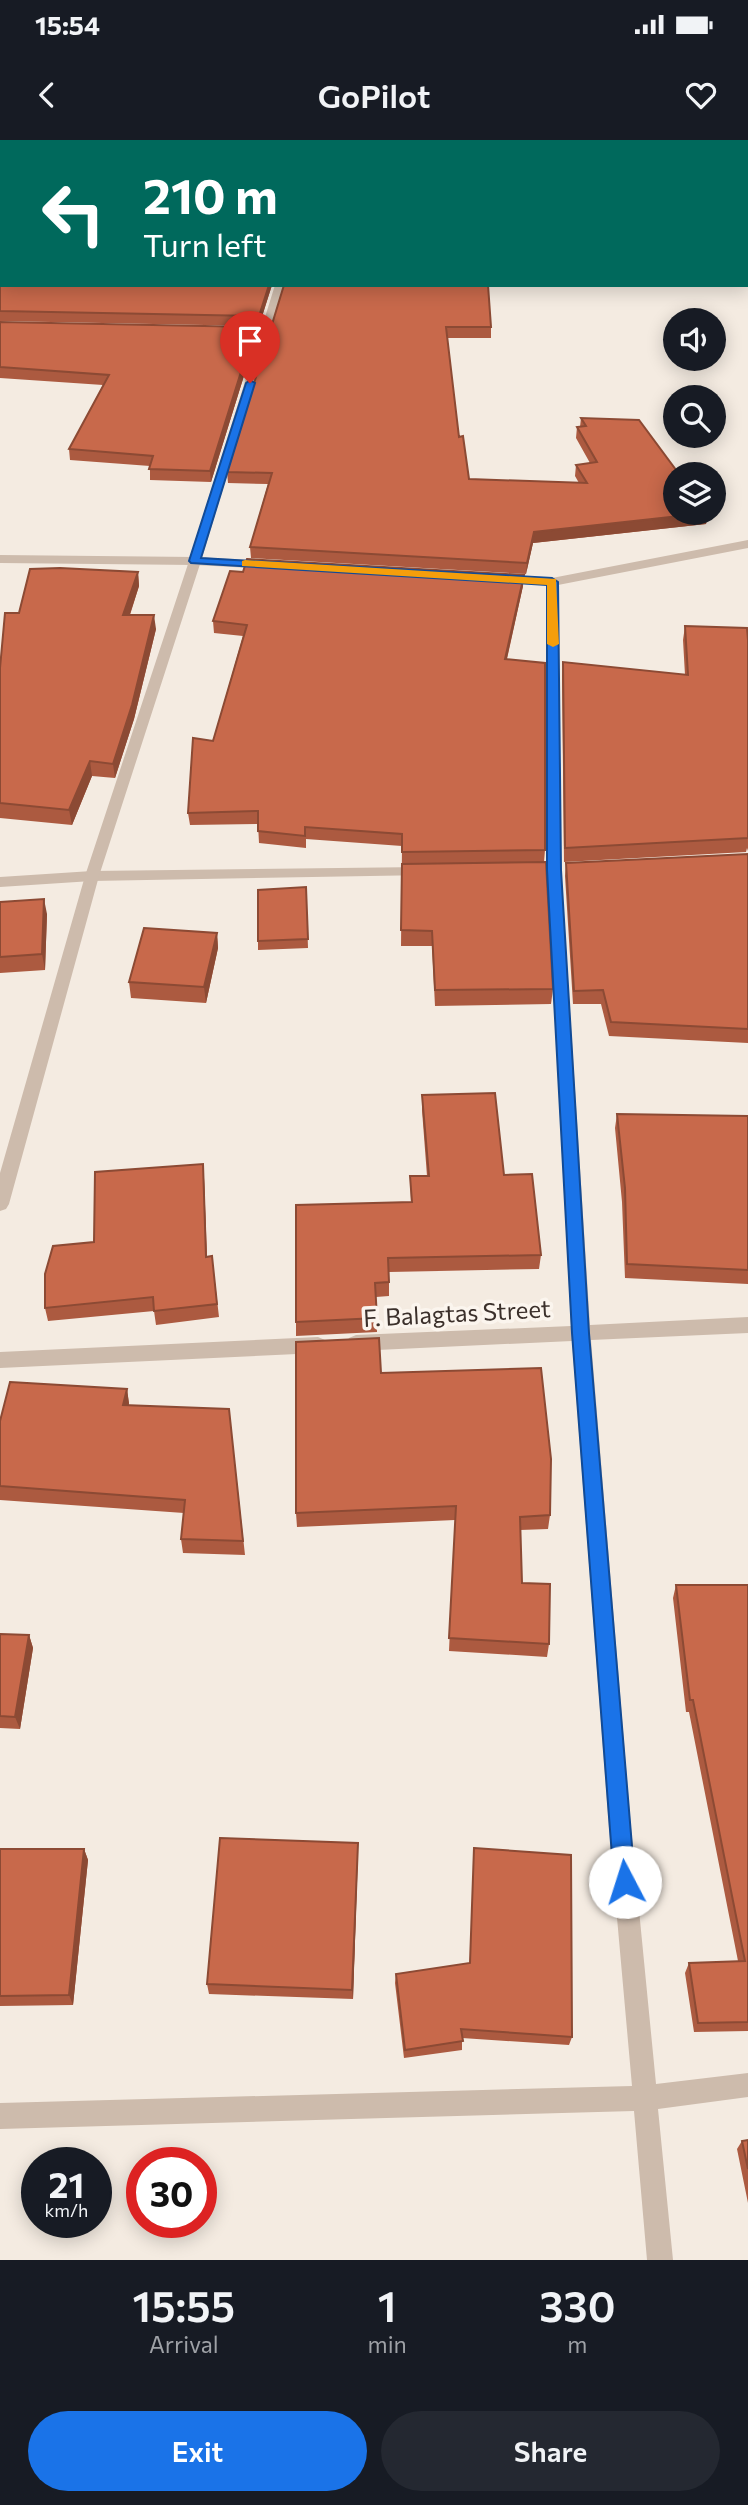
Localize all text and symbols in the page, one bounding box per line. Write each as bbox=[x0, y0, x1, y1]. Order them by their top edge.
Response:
text: 15:54 bbox=[35, 9, 100, 40]
text: GoPilot bbox=[318, 75, 430, 115]
icon: back bbox=[28, 76, 66, 114]
icon: heart bbox=[682, 76, 720, 114]
text: 210 m bbox=[143, 164, 278, 224]
icon: left bbox=[28, 168, 119, 259]
text: Turn left bbox=[143, 224, 267, 264]
map controls bbox=[663, 308, 726, 525]
button: sound bbox=[663, 308, 726, 371]
pin bbox=[220, 311, 280, 383]
icon: arrive bbox=[231, 322, 269, 360]
button: search bbox=[663, 385, 726, 448]
button: layers bbox=[663, 462, 726, 525]
street label: F. Balagtas Street bbox=[363, 1293, 551, 1332]
position arrow bbox=[588, 1845, 662, 1919]
speed limit sign: 30 bbox=[126, 2147, 217, 2238]
text: 21 bbox=[49, 2162, 84, 2205]
text: km/h bbox=[45, 2199, 88, 2221]
text: 15:55 bbox=[133, 2279, 235, 2331]
text: 1 bbox=[378, 2279, 396, 2331]
text: 330 bbox=[539, 2279, 615, 2331]
text: Arrival bbox=[149, 2330, 219, 2358]
text: min bbox=[368, 2330, 407, 2358]
text: m bbox=[567, 2330, 587, 2358]
button: Exit bbox=[28, 2411, 367, 2491]
button: Share bbox=[381, 2411, 720, 2491]

